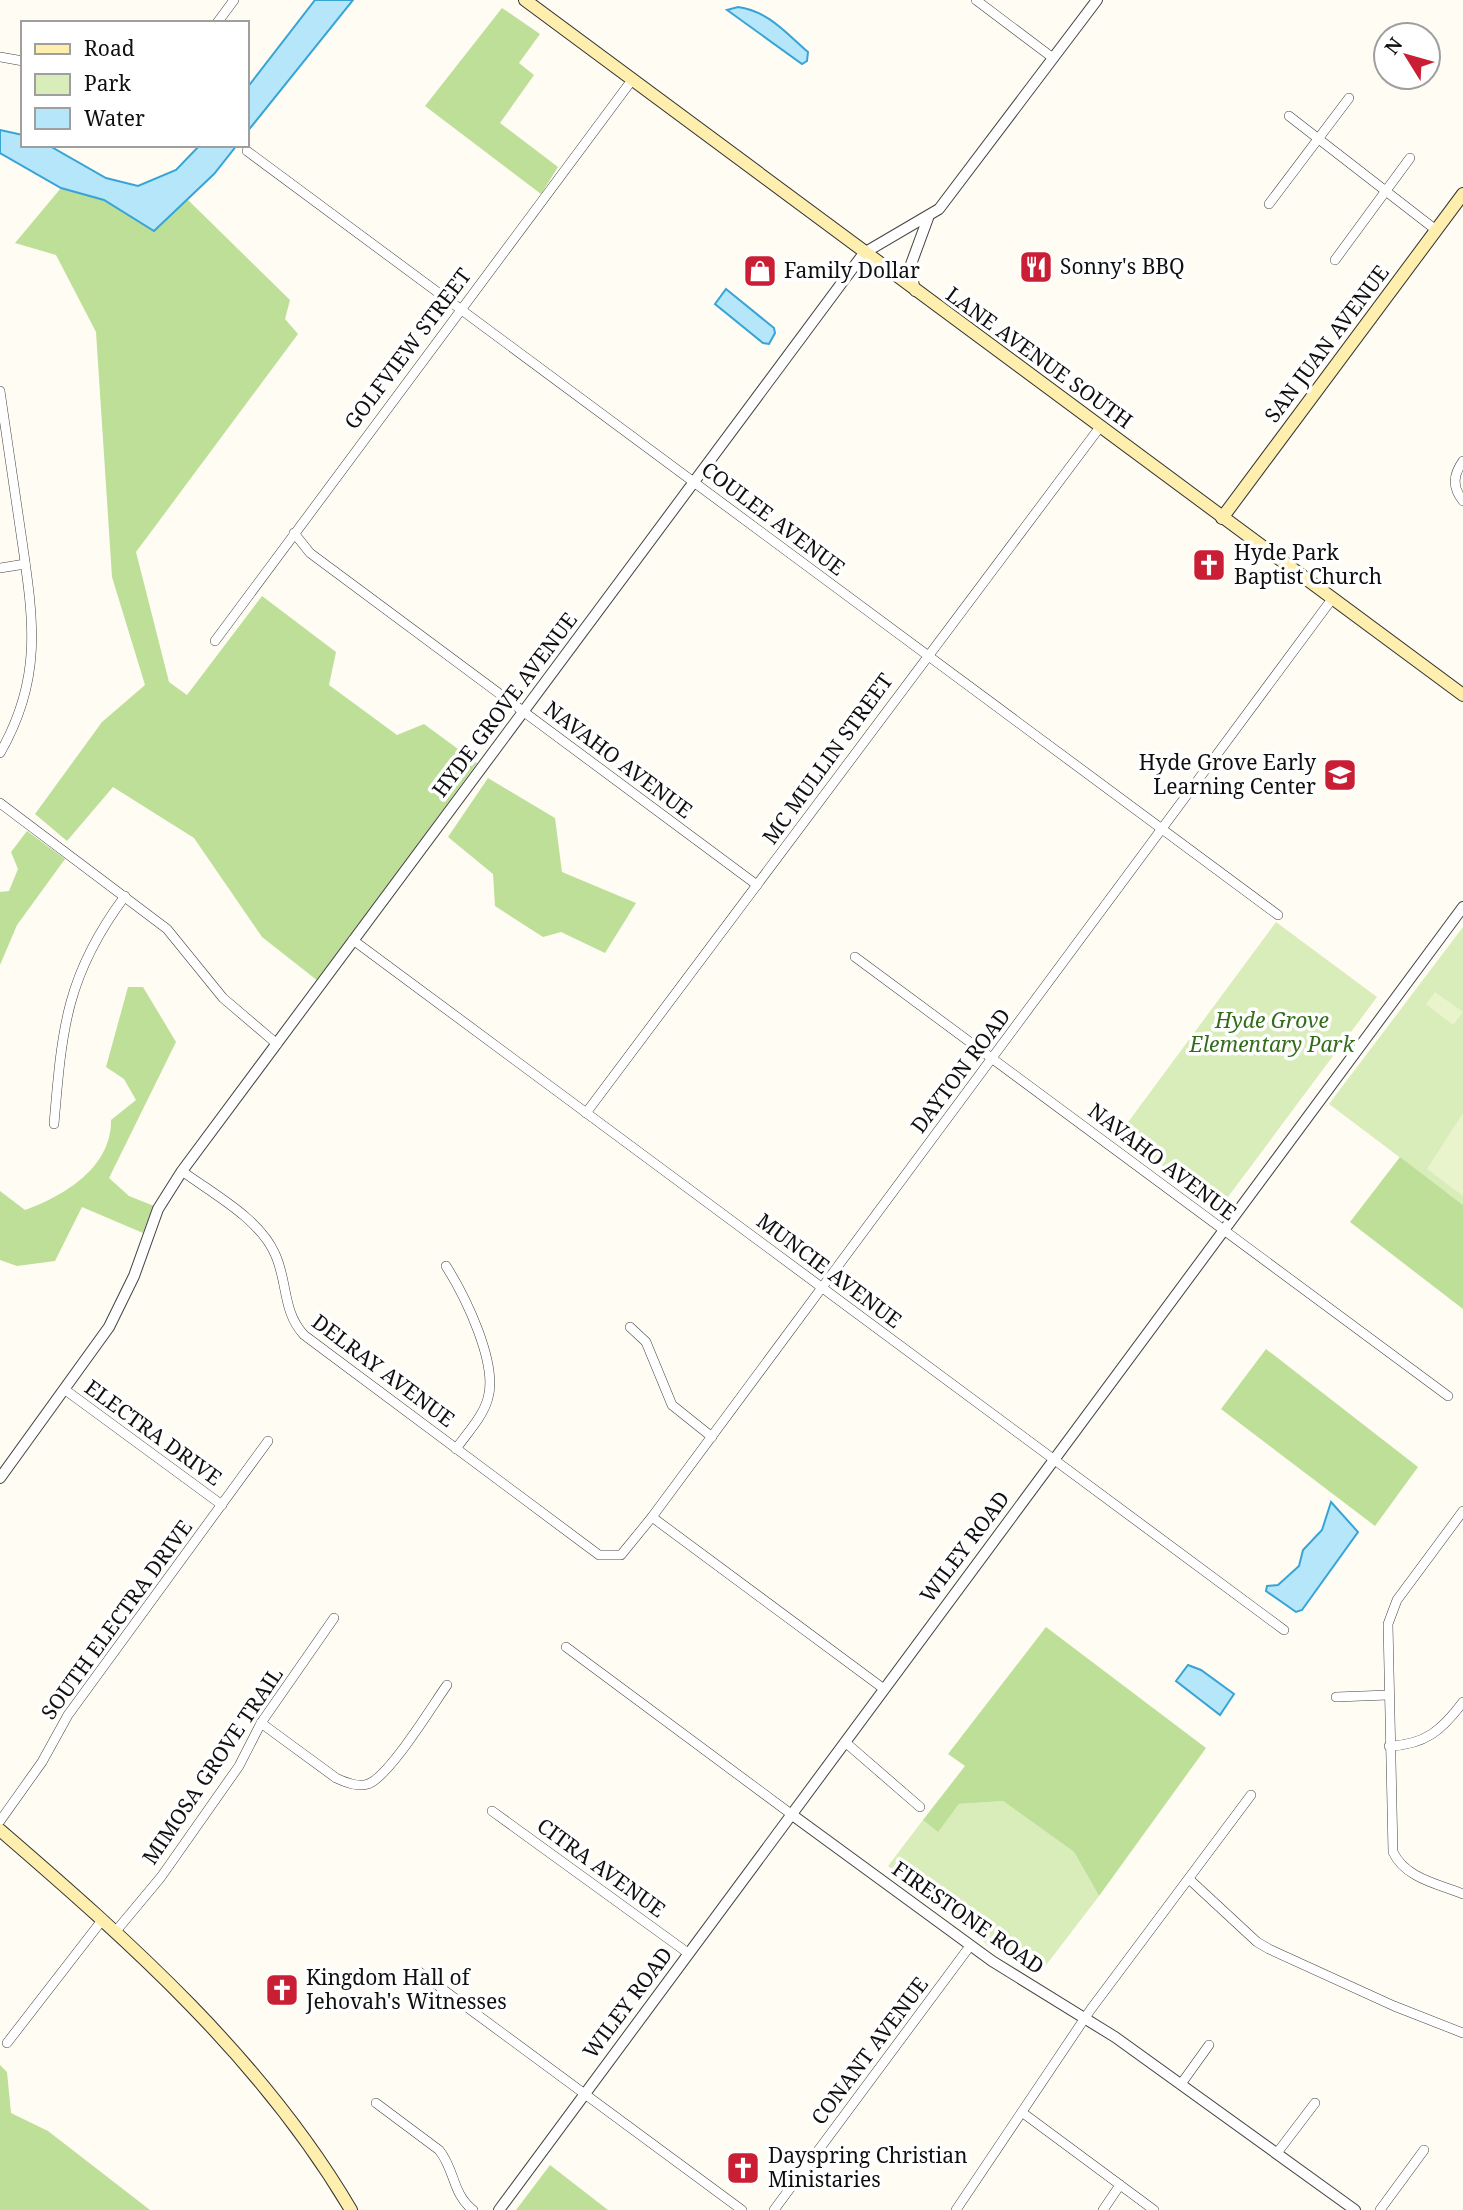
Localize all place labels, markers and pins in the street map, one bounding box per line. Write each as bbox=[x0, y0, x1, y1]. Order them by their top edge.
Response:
restaurant icon: Sonny's BBQ bbox=[1017, 248, 1055, 286]
shop icon: Family Dollar bbox=[741, 252, 779, 290]
place label: Sonny's BBQ bbox=[1060, 252, 1185, 280]
place label: Family Dollar bbox=[784, 256, 920, 284]
place label: Hyde Park Baptist Church bbox=[1234, 538, 1382, 590]
church icon: Hyde Park Baptist Church bbox=[1190, 546, 1228, 584]
place label: Hyde Grove Early Learning Center bbox=[1139, 748, 1316, 800]
school or university icon: Hyde Grove Early Learning Center bbox=[1321, 756, 1359, 794]
place label: Kingdom Hall of Jehovah's Witnesses bbox=[305, 1963, 507, 2015]
church icon: Kingdom Hall of Jehovah's Witnesses bbox=[263, 1971, 301, 2009]
place label: Dayspring Christian Ministaries bbox=[768, 2141, 968, 2193]
church icon: Dayspring Christian Ministaries bbox=[724, 2149, 762, 2187]

